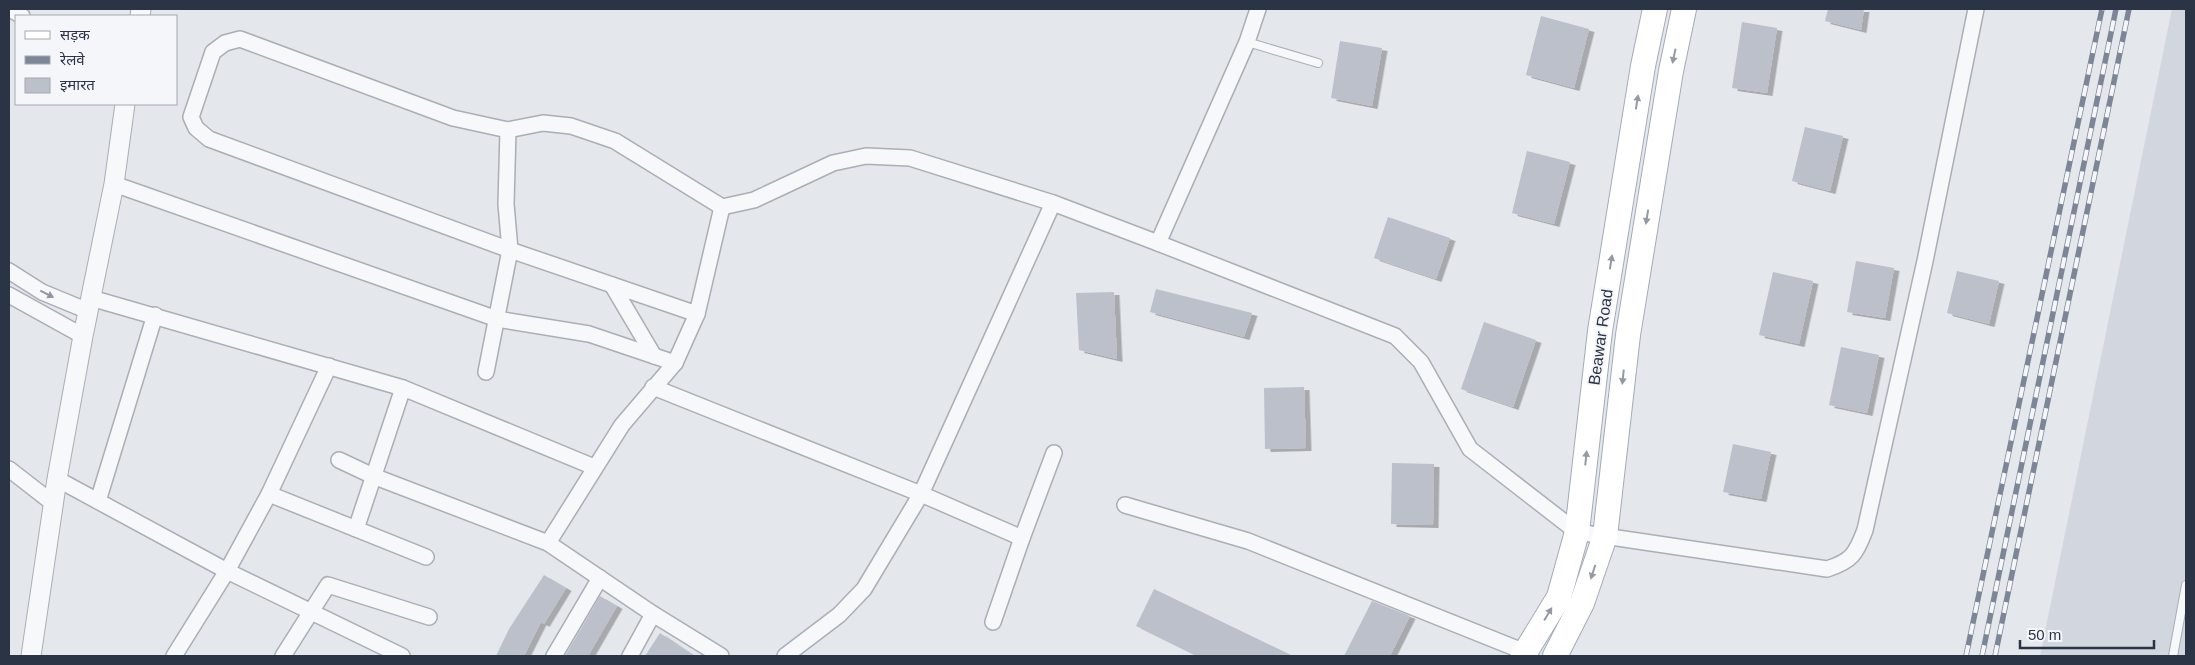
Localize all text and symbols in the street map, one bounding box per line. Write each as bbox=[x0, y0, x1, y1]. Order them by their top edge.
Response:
legend bbox=[15, 15, 178, 105]
text: सड़क bbox=[60, 26, 90, 43]
one-way arrow bbox=[1670, 49, 1678, 64]
text: रेलवे bbox=[59, 51, 85, 68]
text: इमारत bbox=[60, 76, 95, 93]
one-way arrow bbox=[1634, 94, 1642, 110]
one-way arrow bbox=[1643, 209, 1651, 225]
one-way arrow bbox=[1608, 254, 1616, 270]
street label: Beawar Road bbox=[1585, 288, 1616, 386]
one-way arrow bbox=[40, 290, 54, 298]
one-way arrow bbox=[1619, 370, 1627, 386]
one-way arrow bbox=[1582, 450, 1590, 466]
one-way arrow bbox=[1589, 565, 1597, 580]
one-way arrow bbox=[1543, 608, 1552, 621]
scale bar bbox=[2020, 618, 2154, 650]
text: 50 m bbox=[2028, 626, 2061, 643]

